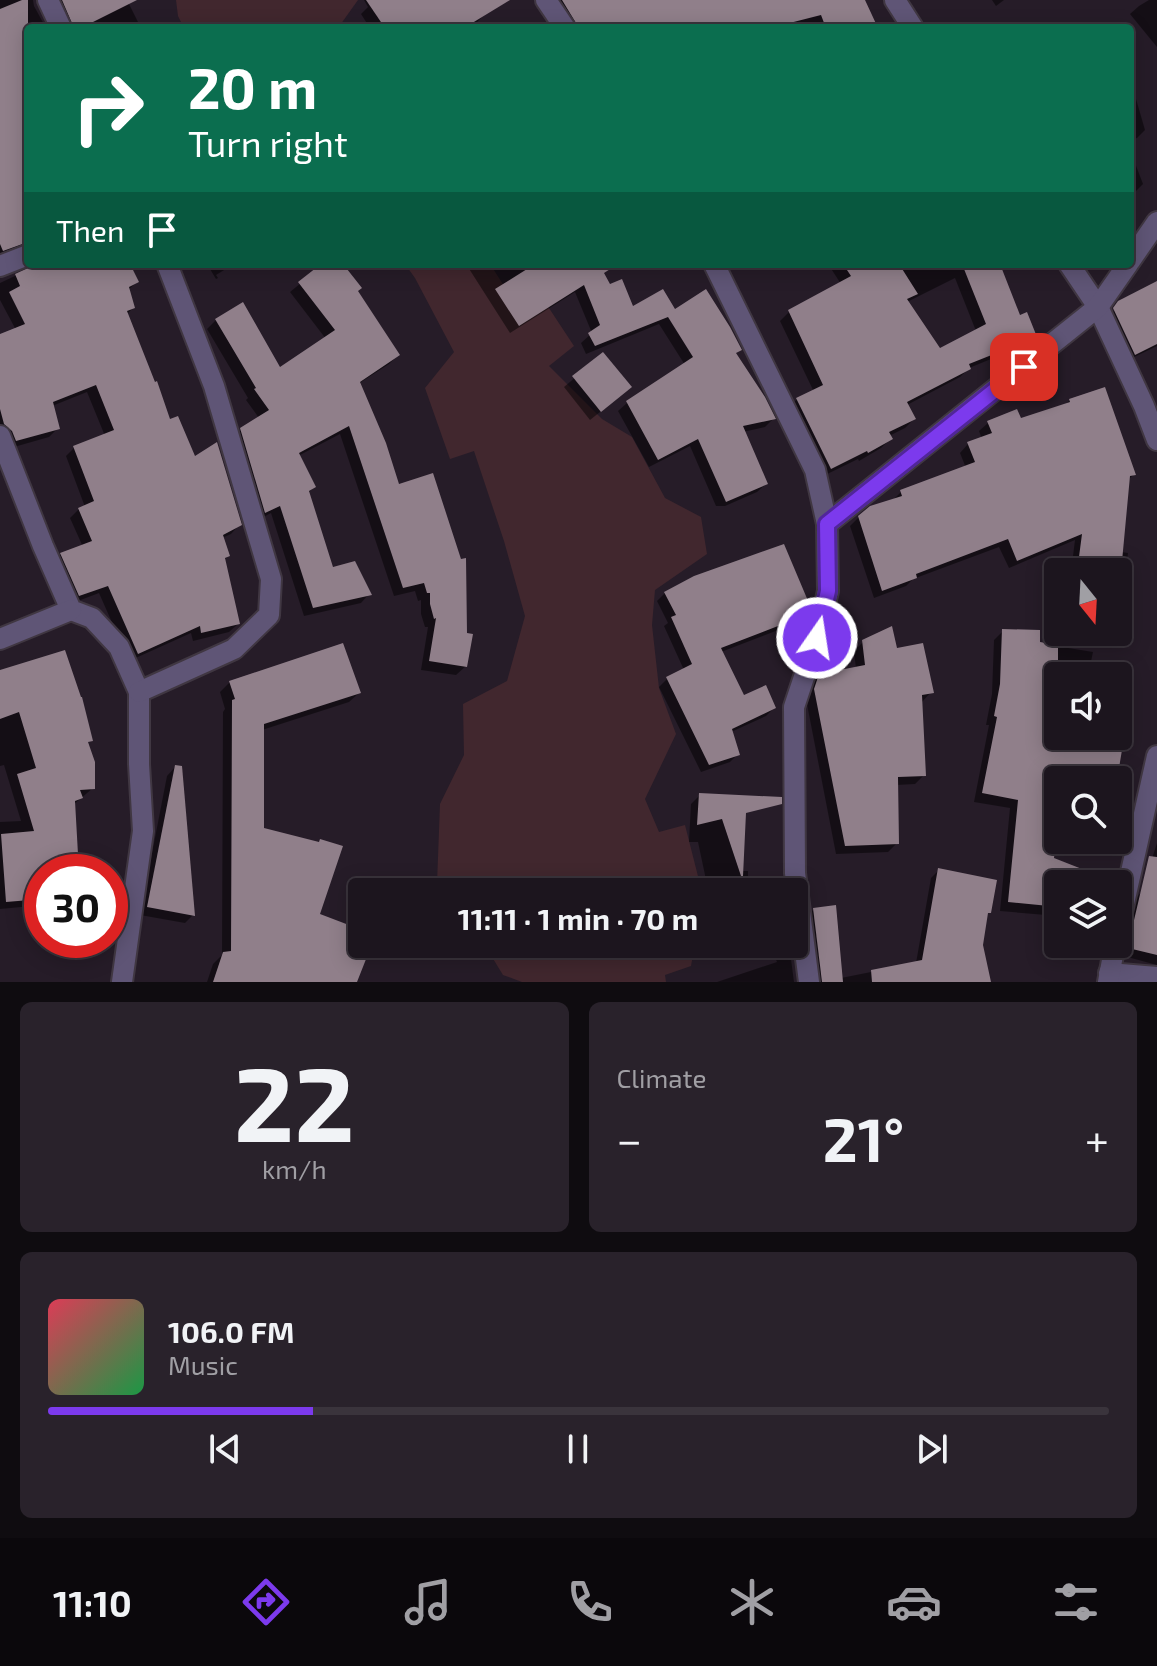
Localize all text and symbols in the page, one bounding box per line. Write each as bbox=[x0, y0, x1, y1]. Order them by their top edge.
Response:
text: 20 m bbox=[188, 53, 317, 120]
icon: right bbox=[56, 56, 160, 160]
text: Turn right bbox=[188, 121, 348, 164]
icon: arrive bbox=[140, 208, 184, 252]
text: Then bbox=[56, 212, 124, 248]
pin bbox=[990, 333, 1058, 401]
icon: arrive bbox=[1002, 345, 1046, 389]
north arrow bbox=[1044, 558, 1132, 646]
map controls bbox=[1044, 558, 1132, 958]
position arrow bbox=[775, 596, 859, 680]
button: sound bbox=[1044, 662, 1132, 750]
button: search bbox=[1044, 766, 1132, 854]
speed limit sign: 30 bbox=[24, 854, 128, 958]
button: layers bbox=[1044, 870, 1132, 958]
text: 11:11 · 1 min · 70 m bbox=[458, 900, 698, 936]
text: 22 bbox=[234, 1038, 355, 1163]
text: Climate bbox=[617, 1062, 706, 1093]
text: 21° bbox=[823, 1102, 904, 1174]
text: − bbox=[617, 1112, 642, 1165]
text: + bbox=[1085, 1112, 1109, 1165]
text: km/h bbox=[262, 1153, 327, 1184]
text: 106.0 FM bbox=[168, 1313, 294, 1349]
text: Music bbox=[168, 1349, 238, 1380]
icon: previous bbox=[203, 1427, 247, 1471]
icon: pause bbox=[556, 1427, 600, 1471]
icon: next bbox=[910, 1427, 954, 1471]
icon: directions bbox=[238, 1574, 294, 1630]
icon: music bbox=[400, 1574, 456, 1630]
icon: phone bbox=[562, 1574, 618, 1630]
icon: climate bbox=[724, 1574, 780, 1630]
icon: car bbox=[886, 1574, 942, 1630]
icon: filters bbox=[1048, 1574, 1104, 1630]
text: 11:10 bbox=[53, 1581, 132, 1624]

